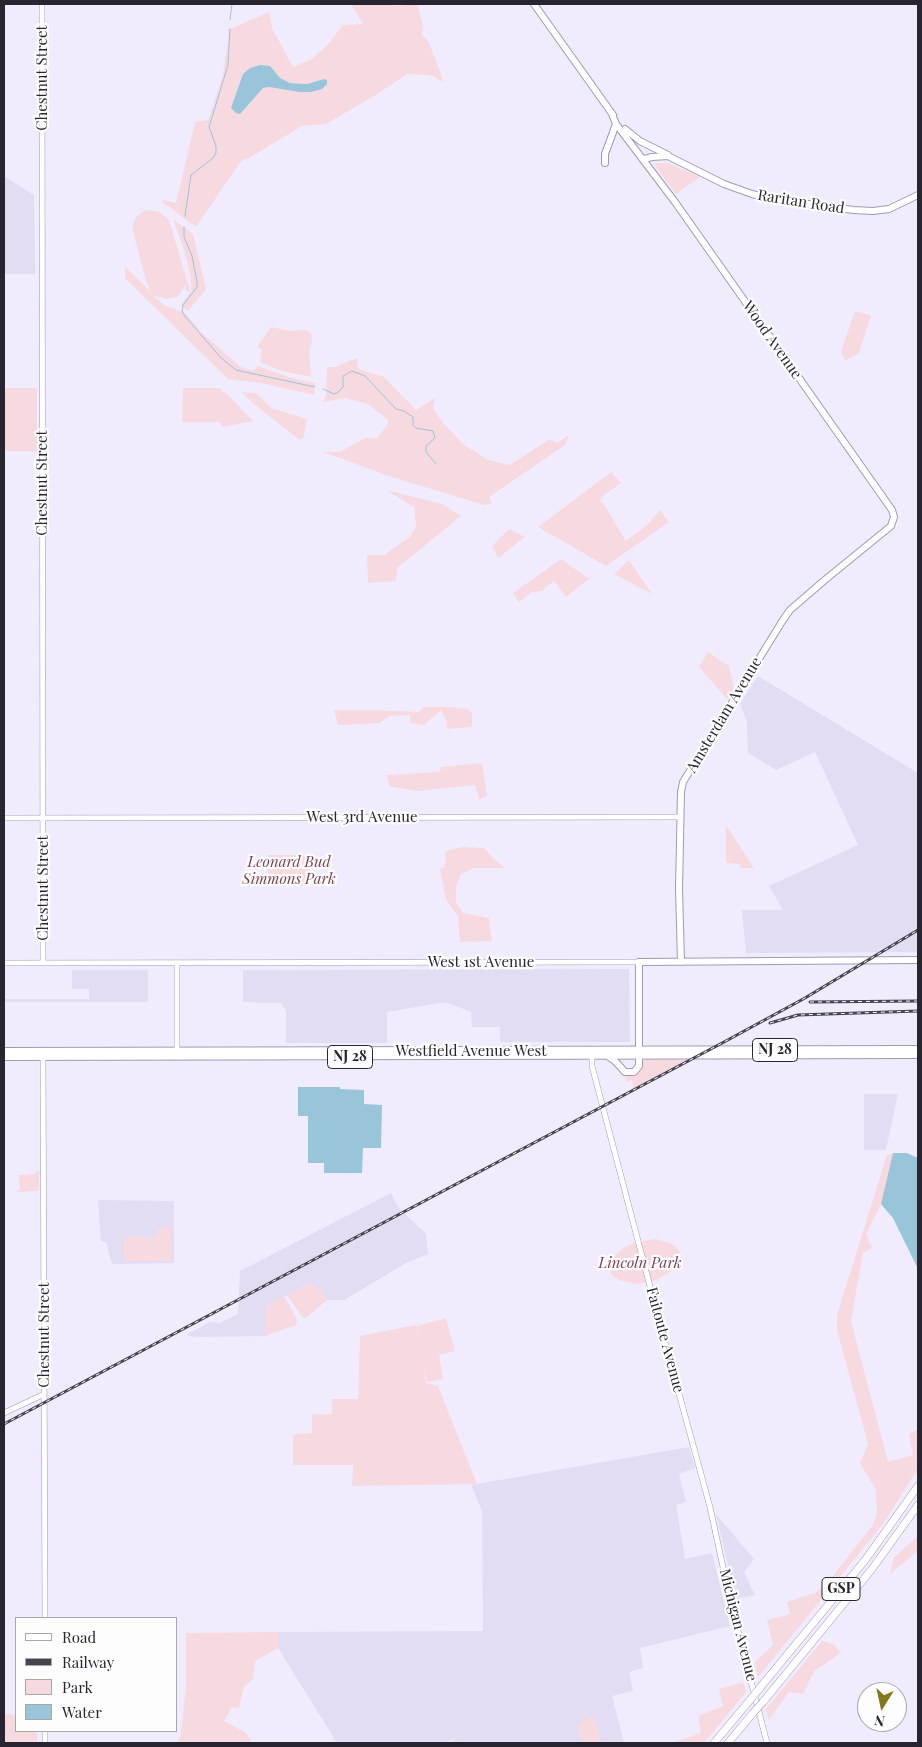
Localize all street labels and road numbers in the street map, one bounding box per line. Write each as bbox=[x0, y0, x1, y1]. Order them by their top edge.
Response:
street label: Chestnut Street bbox=[33, 25, 51, 131]
street label: Raritan Road bbox=[756, 186, 846, 218]
street label: Wood Avenue bbox=[739, 298, 805, 382]
street label: Chestnut Street bbox=[33, 430, 51, 536]
street label: Amsterdam Avenue bbox=[682, 654, 766, 776]
street label: West 3rd Avenue bbox=[307, 808, 417, 826]
street label: Chestnut Street bbox=[34, 835, 52, 941]
street label: West 1st Avenue bbox=[428, 953, 534, 971]
road number: NJ 28 bbox=[752, 1038, 798, 1062]
street label: Westfield Avenue West bbox=[395, 1042, 547, 1060]
road number: NJ 28 bbox=[328, 1046, 372, 1068]
street label: Chestnut Street bbox=[35, 1282, 53, 1388]
street label: Faitoute Avenue bbox=[642, 1285, 688, 1395]
street label: Michigan Avenue bbox=[715, 1567, 761, 1683]
road number: GSP bbox=[822, 1578, 860, 1600]

